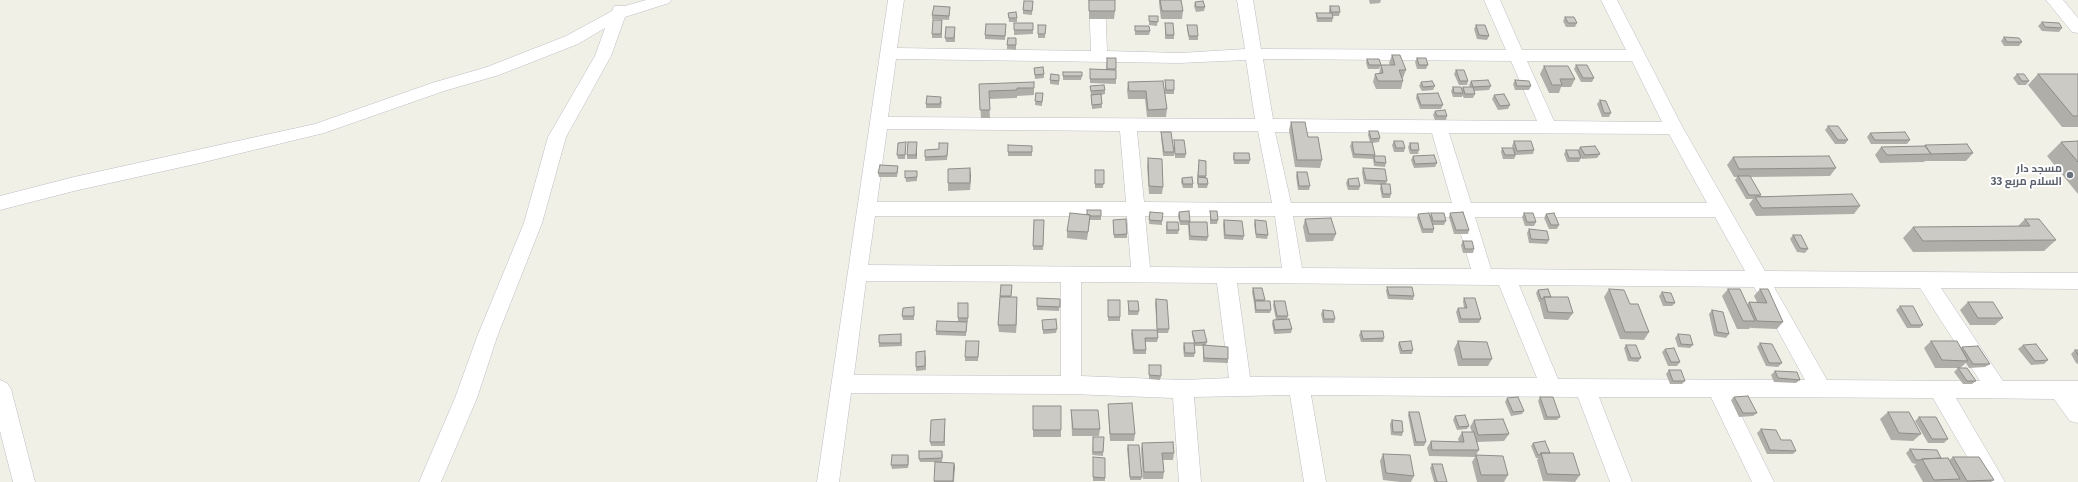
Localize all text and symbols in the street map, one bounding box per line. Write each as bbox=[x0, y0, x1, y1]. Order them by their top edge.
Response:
place label: مسجد دار السلام مربع 33 bbox=[1991, 162, 2062, 188]
marker: مسجد دار السلام مربع 33 bbox=[2065, 170, 2075, 180]

